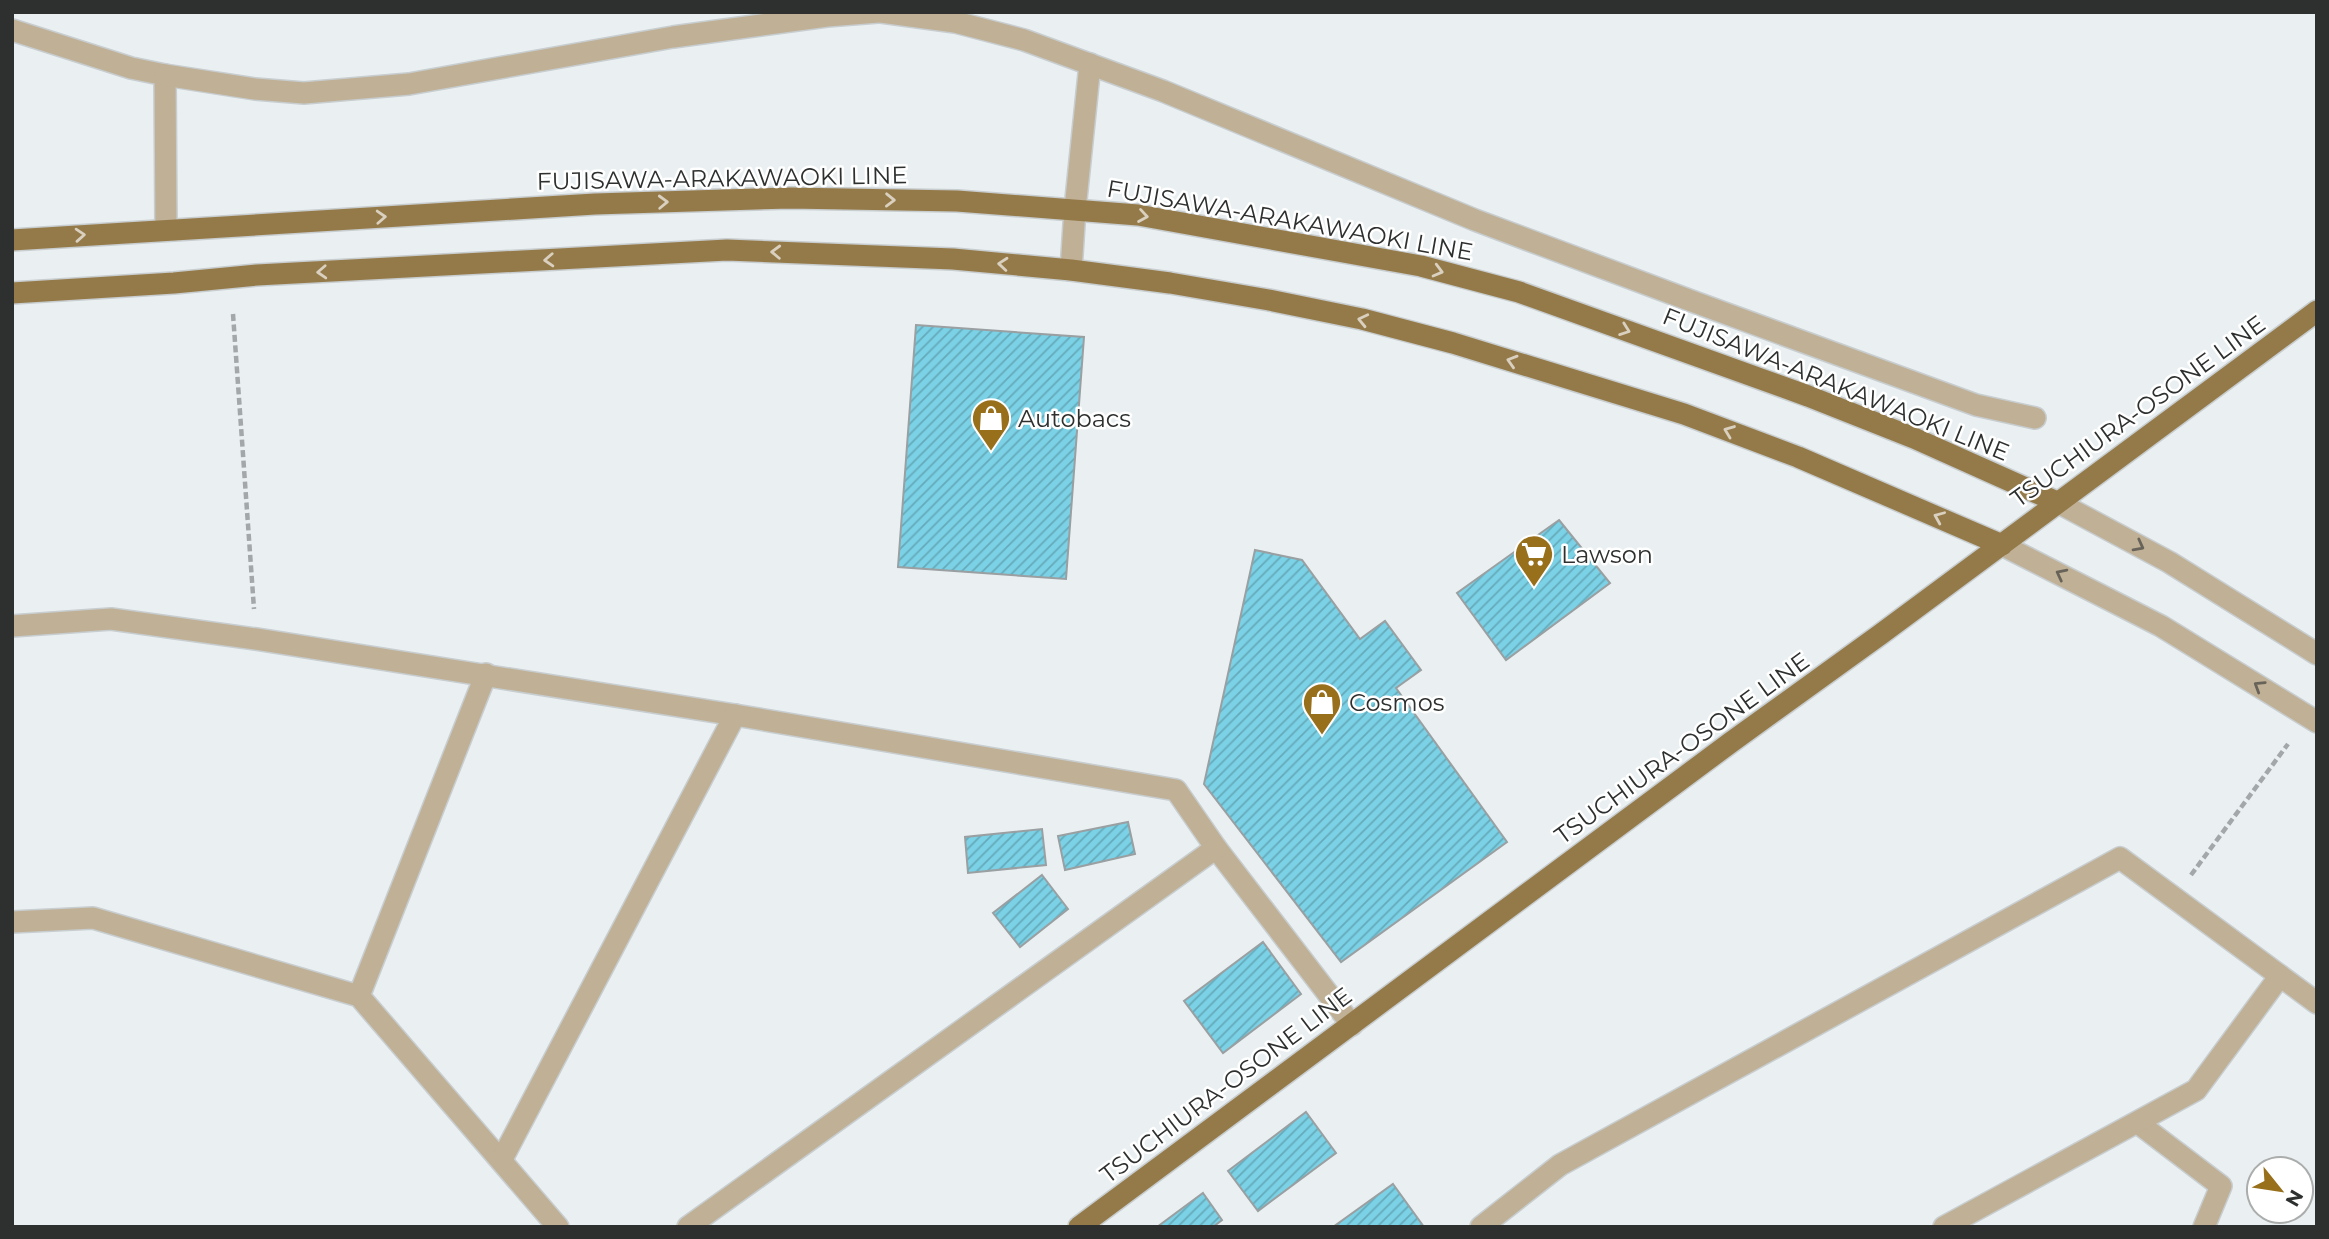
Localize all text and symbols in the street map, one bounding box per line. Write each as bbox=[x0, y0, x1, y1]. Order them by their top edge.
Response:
street label: FUJISAWA-ARAKAWAOKI LINE bbox=[536, 160, 908, 196]
street label: FUJISAWA-ARAKAWAOKI LINE bbox=[1105, 174, 1475, 266]
one-way arrow bbox=[885, 192, 896, 208]
one-way arrow bbox=[658, 194, 669, 209]
one-way arrow bbox=[1137, 208, 1148, 223]
one-way arrow bbox=[376, 209, 387, 224]
one-way arrow bbox=[75, 228, 86, 243]
one-way arrow bbox=[771, 245, 782, 260]
one-way arrow bbox=[543, 252, 554, 267]
one-way arrow bbox=[998, 257, 1009, 272]
one-way arrow bbox=[1432, 263, 1444, 277]
one-way arrow bbox=[316, 264, 327, 279]
street label: FUJISAWA-ARAKAWAOKI LINE bbox=[1659, 301, 2013, 467]
street label: TSUCHIURA-OSONE LINE bbox=[2005, 309, 2271, 513]
one-way arrow bbox=[1357, 314, 1369, 328]
one-way arrow bbox=[1618, 321, 1630, 335]
one-way arrow bbox=[1507, 355, 1519, 370]
shop icon: Autobacs bbox=[970, 397, 1012, 452]
place label: Autobacs bbox=[1018, 404, 1131, 433]
one-way arrow bbox=[1723, 425, 1735, 439]
one-way arrow bbox=[1934, 512, 1946, 526]
supermarket icon: Lawson bbox=[1513, 533, 1555, 588]
one-way arrow bbox=[2132, 537, 2144, 551]
place label: Lawson bbox=[1561, 540, 1653, 569]
one-way arrow bbox=[2056, 569, 2068, 583]
street label: TSUCHIURA-OSONE LINE bbox=[1549, 646, 1815, 850]
shop icon: Cosmos bbox=[1301, 681, 1343, 736]
one-way arrow bbox=[2253, 682, 2266, 695]
place label: Cosmos bbox=[1349, 688, 1444, 717]
street label: TSUCHIURA-OSONE LINE bbox=[1094, 981, 1358, 1189]
north arrow bbox=[2245, 1155, 2315, 1225]
text: N bbox=[2280, 1186, 2308, 1211]

